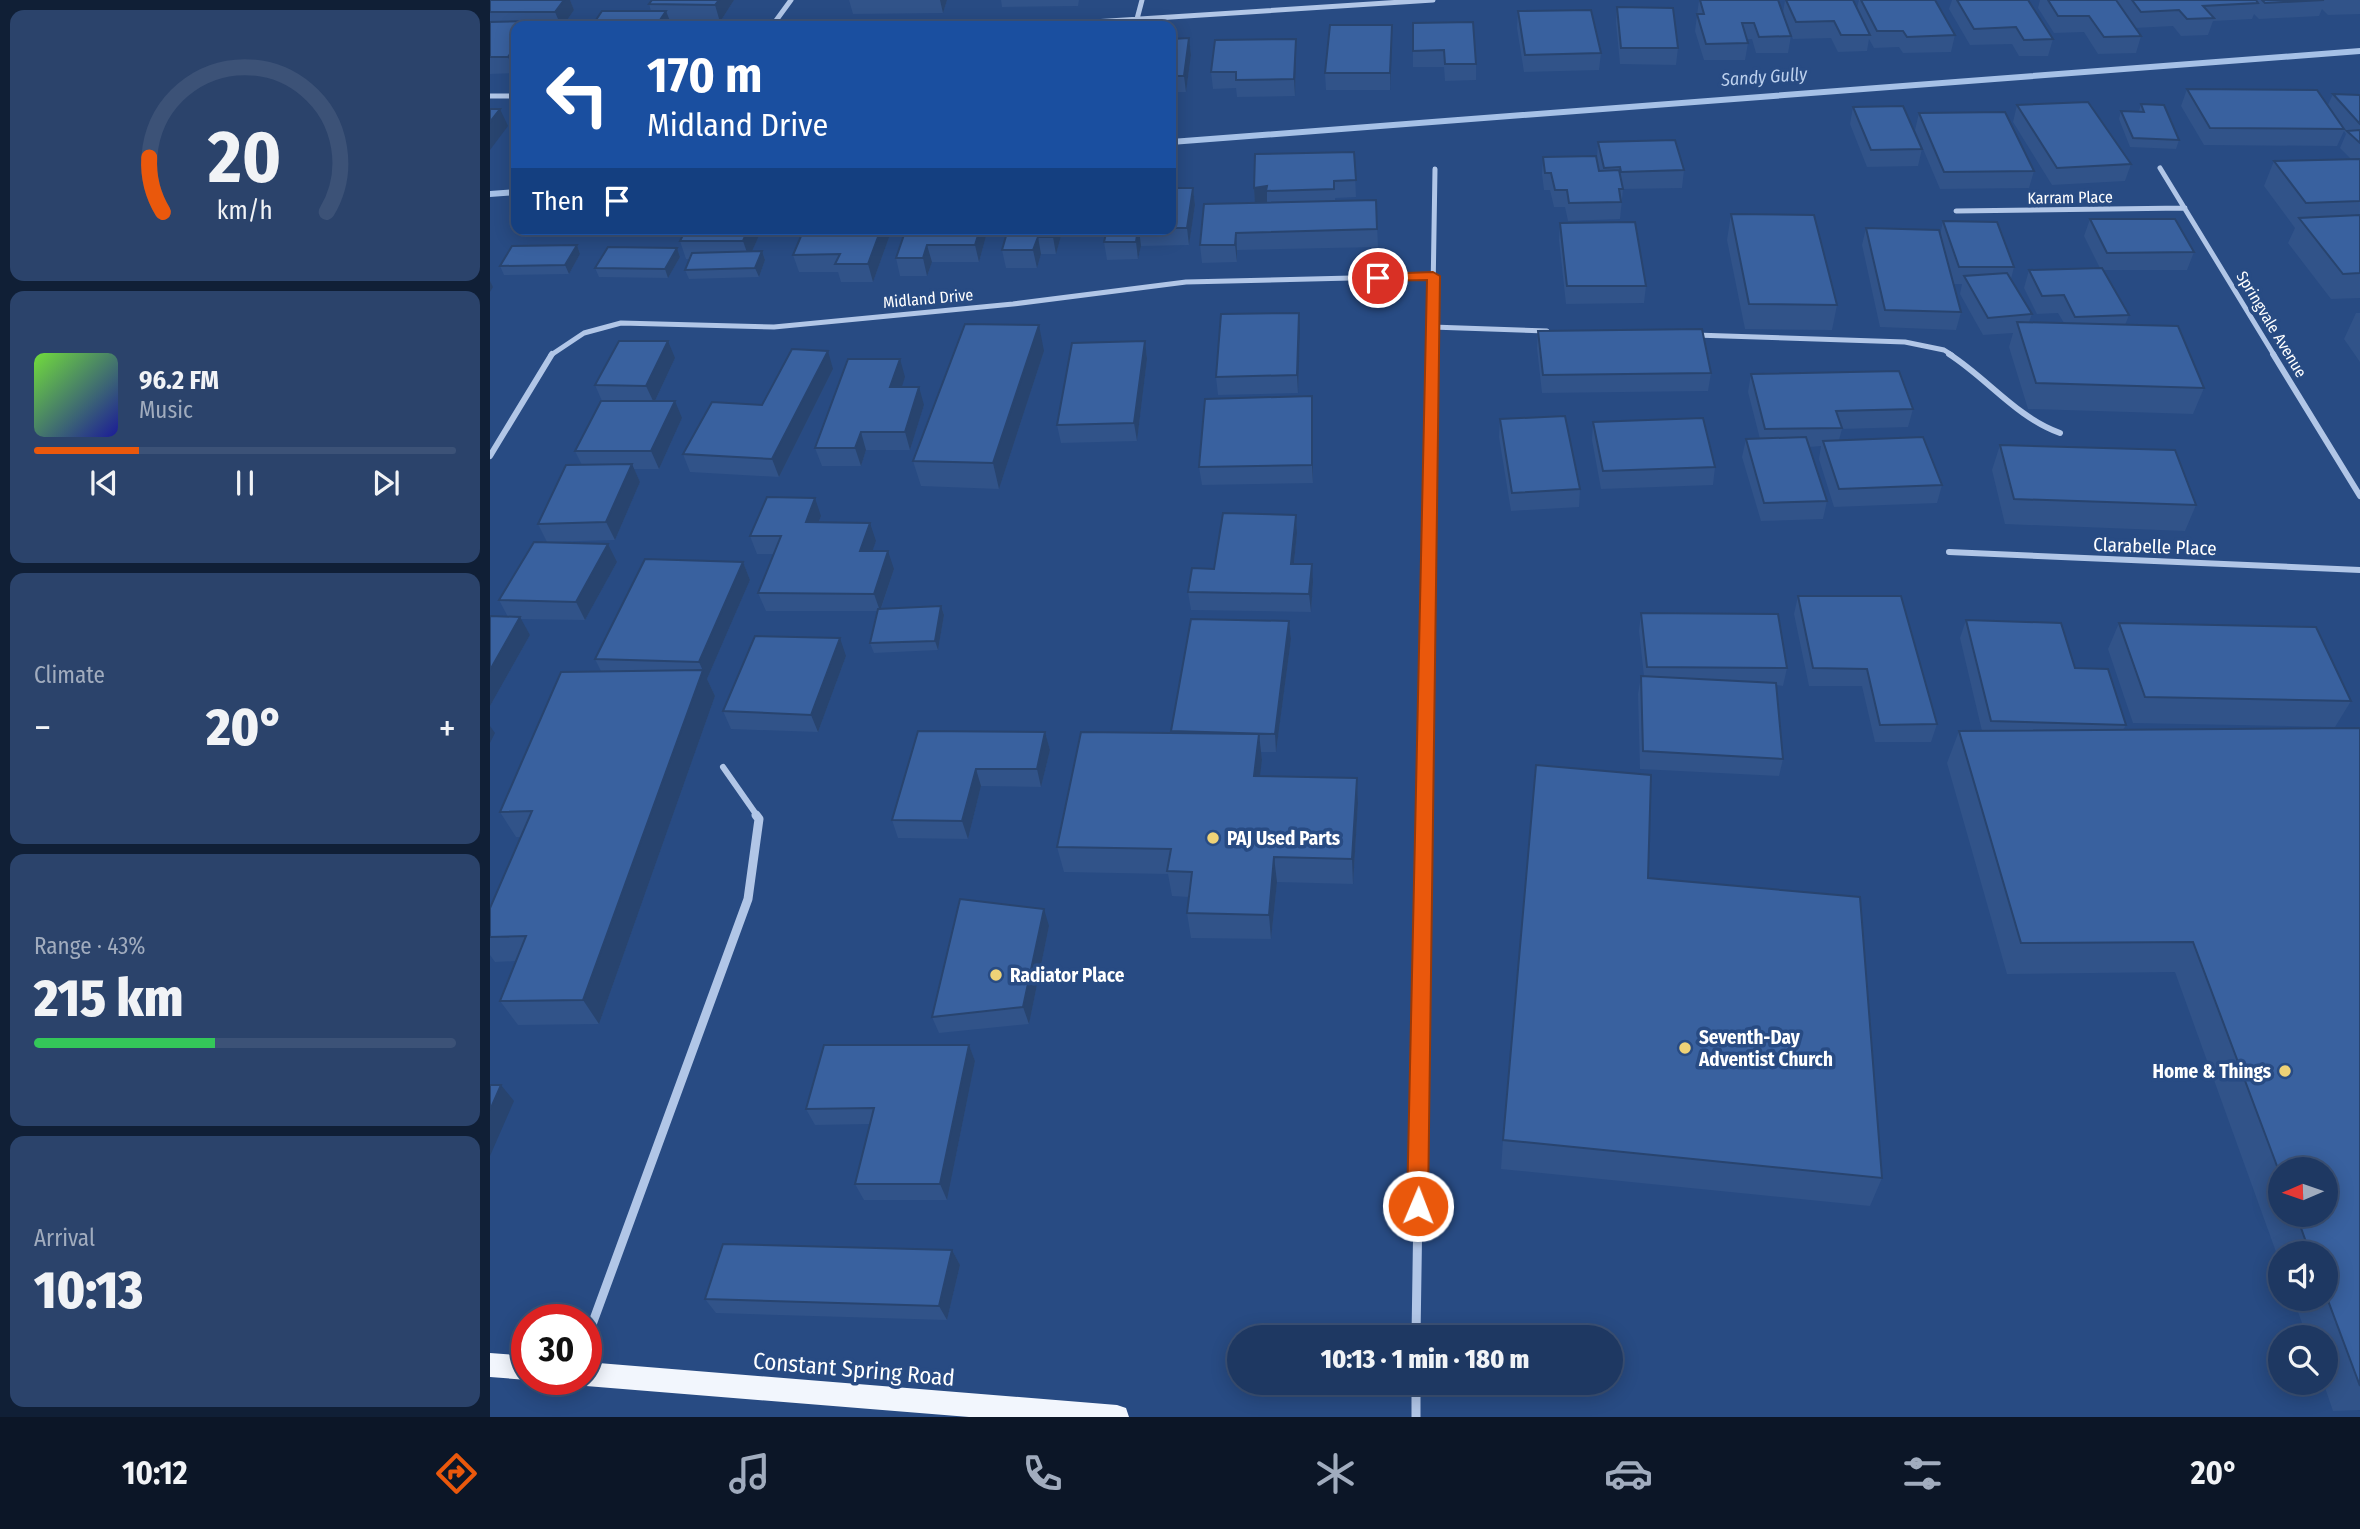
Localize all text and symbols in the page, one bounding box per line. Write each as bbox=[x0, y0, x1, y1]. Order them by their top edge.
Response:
text: 170 m bbox=[647, 46, 763, 105]
icon: left bbox=[532, 49, 623, 140]
water label: Sandy Gully bbox=[1719, 63, 1809, 91]
text: Midland Drive bbox=[647, 106, 828, 144]
text: 20 bbox=[207, 114, 282, 201]
icon: arrive bbox=[598, 182, 636, 220]
text: Then bbox=[532, 186, 584, 217]
street label: Karram Place bbox=[2027, 187, 2113, 208]
text: km/h bbox=[217, 196, 273, 226]
pin bbox=[1348, 248, 1408, 308]
icon: arrive bbox=[1359, 259, 1397, 297]
street label: Springvale Avenue bbox=[2232, 268, 2311, 381]
street label: Midland Drive bbox=[882, 285, 974, 312]
text: 96.2 FM bbox=[139, 365, 219, 396]
text: Music bbox=[139, 396, 193, 424]
icon: previous bbox=[85, 464, 123, 502]
icon: pause bbox=[226, 464, 264, 502]
icon: next bbox=[367, 464, 405, 502]
street label: Clarabelle Place bbox=[2093, 533, 2217, 560]
text: Climate bbox=[34, 661, 105, 689]
text: 20° bbox=[206, 696, 284, 759]
text: − bbox=[34, 705, 51, 751]
text: + bbox=[439, 705, 456, 751]
place label: PAJ Used Parts bbox=[1227, 827, 1341, 850]
marker: PAJ Used Parts bbox=[1205, 830, 1221, 846]
text: Range · 43% bbox=[34, 932, 146, 960]
place label: Radiator Place bbox=[1010, 964, 1125, 987]
text: 215 km bbox=[34, 967, 183, 1030]
marker: Radiator Place bbox=[988, 967, 1004, 983]
place label: Seventh-Day Adventist Church bbox=[1698, 1026, 1833, 1071]
marker: Seventh-Day Adventist Church bbox=[1677, 1040, 1693, 1056]
place label: Home & Things bbox=[2152, 1060, 2272, 1083]
marker: Home & Things bbox=[2277, 1063, 2293, 1079]
north arrow bbox=[2268, 1157, 2338, 1227]
map controls bbox=[2268, 1157, 2338, 1395]
position arrow bbox=[1381, 1169, 1455, 1243]
text: Arrival bbox=[34, 1224, 95, 1252]
button: sound bbox=[2268, 1241, 2338, 1311]
text: 10:13 bbox=[34, 1259, 143, 1322]
speed limit sign: 30 bbox=[511, 1304, 602, 1395]
button: search bbox=[2268, 1325, 2338, 1395]
text: 10:13 · 1 min · 180 m bbox=[1321, 1344, 1529, 1375]
street label: Constant Spring Road bbox=[752, 1346, 956, 1392]
icon: directions bbox=[432, 1449, 481, 1498]
icon: music bbox=[725, 1449, 774, 1498]
icon: phone bbox=[1018, 1449, 1067, 1498]
icon: climate bbox=[1311, 1449, 1360, 1498]
icon: car bbox=[1604, 1449, 1653, 1498]
icon: filters bbox=[1898, 1449, 1947, 1498]
text: 10:12 bbox=[122, 1454, 188, 1492]
text: 20° bbox=[2191, 1454, 2238, 1492]

